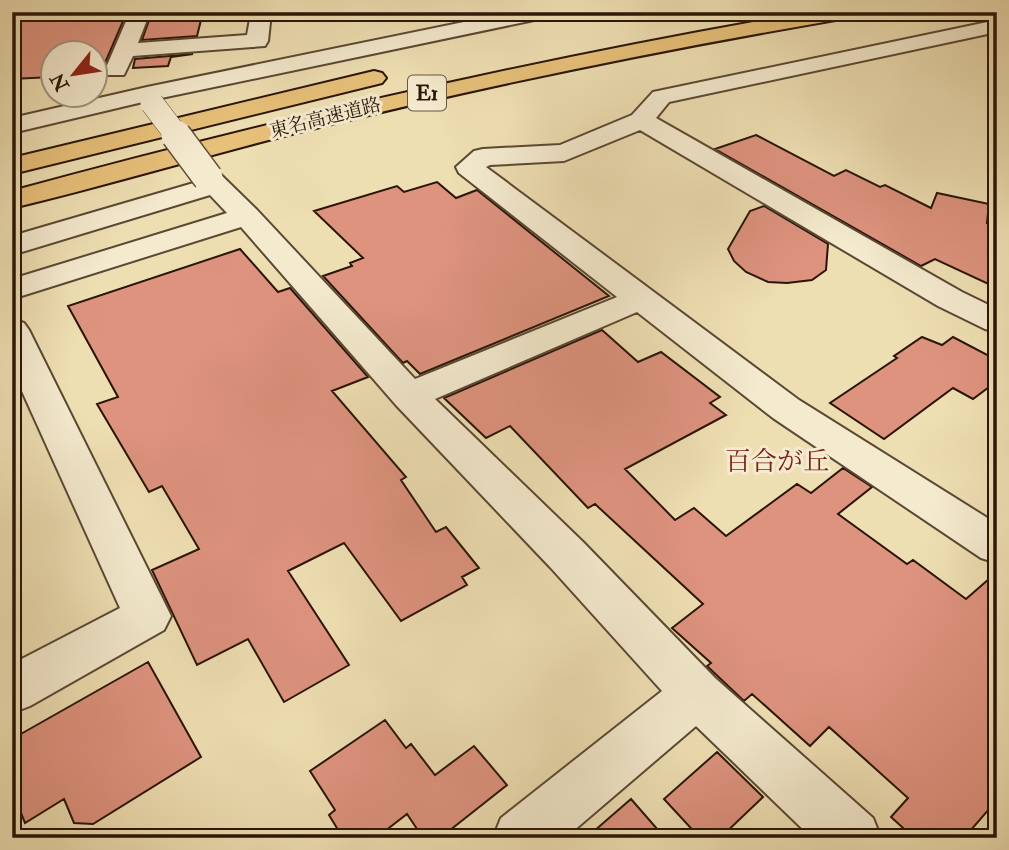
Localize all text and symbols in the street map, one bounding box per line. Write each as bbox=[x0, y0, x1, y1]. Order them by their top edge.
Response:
north arrow bbox=[38, 38, 108, 108]
text: N bbox=[45, 68, 75, 96]
road number: E1 bbox=[408, 76, 446, 110]
street label: 東名高速道路 bbox=[267, 93, 383, 143]
district label: 百合が丘 bbox=[725, 446, 829, 478]

